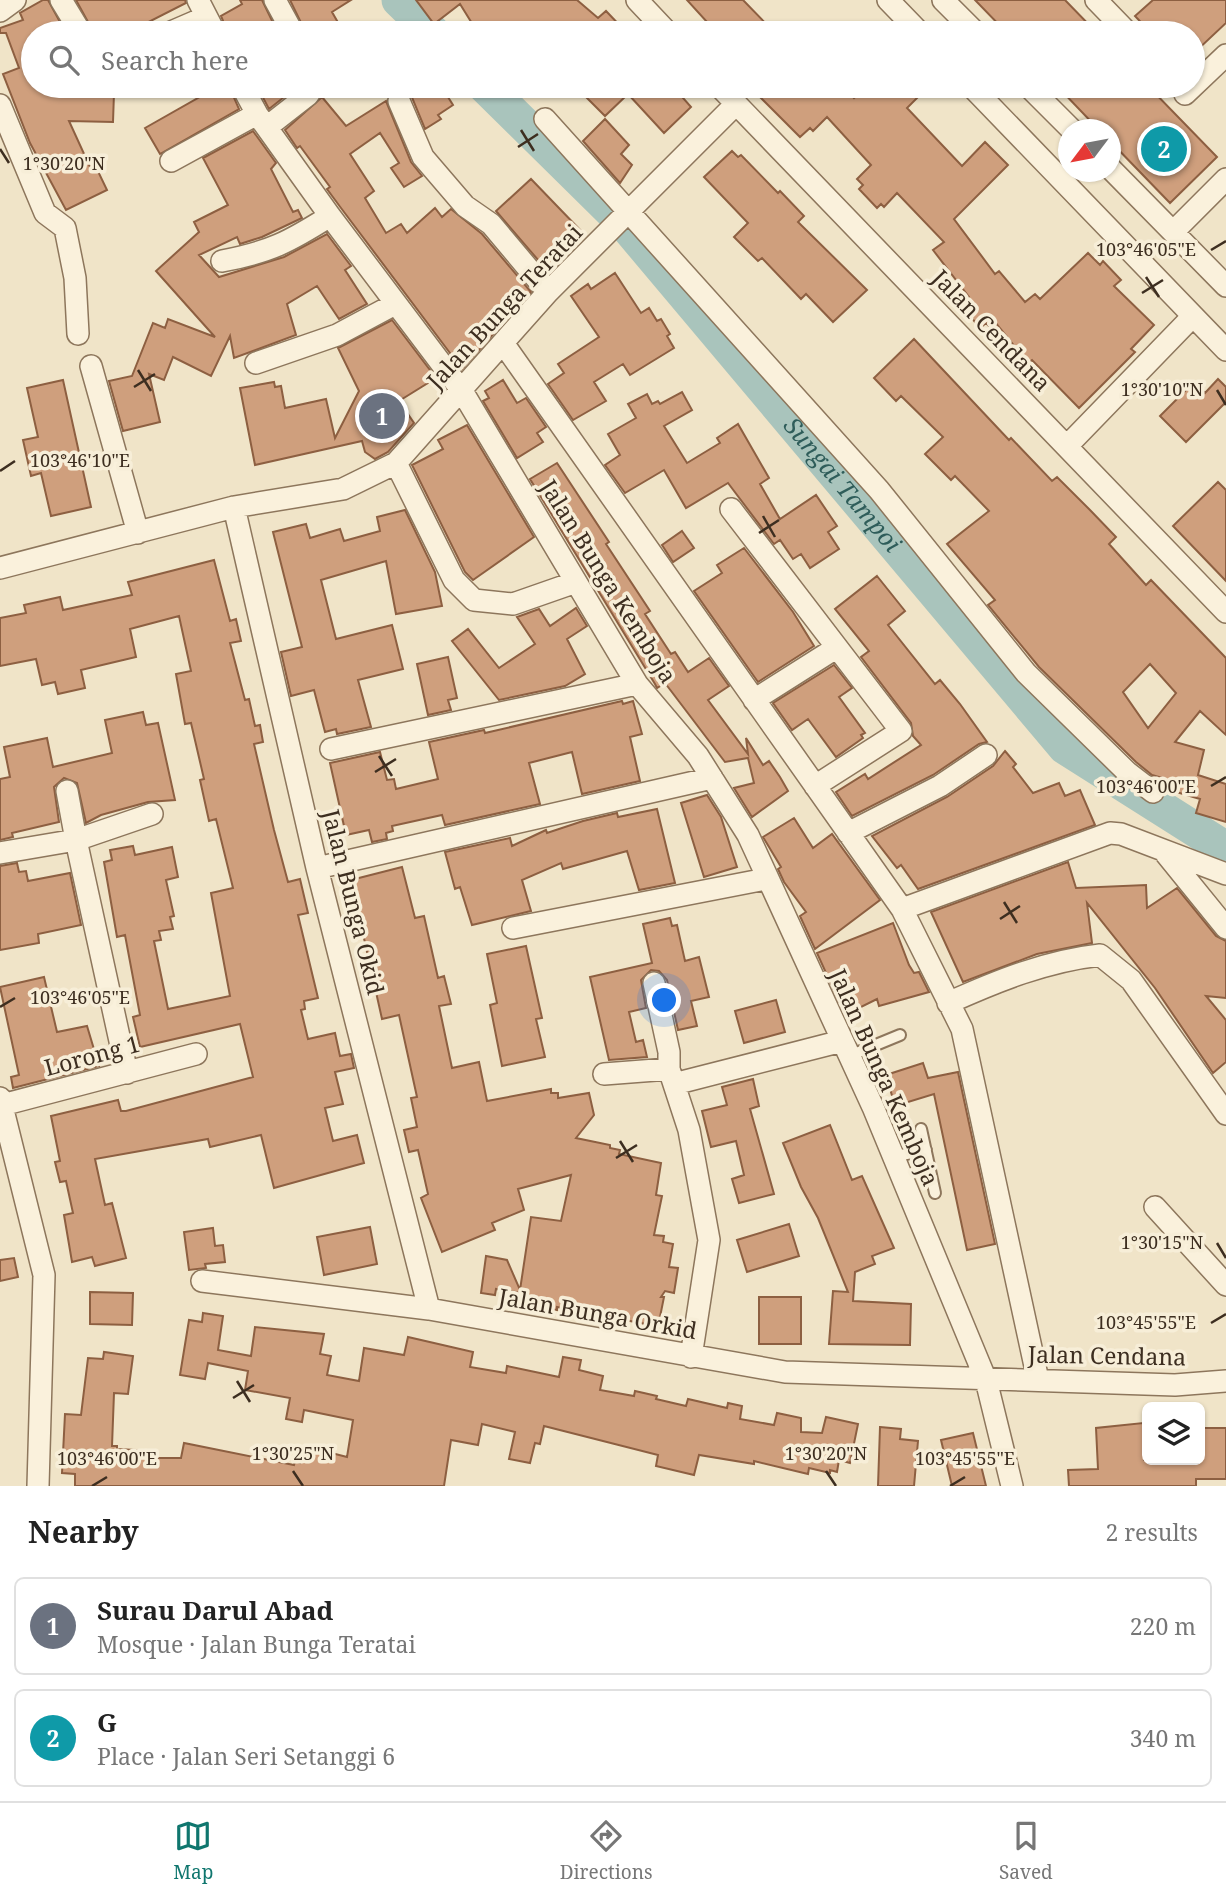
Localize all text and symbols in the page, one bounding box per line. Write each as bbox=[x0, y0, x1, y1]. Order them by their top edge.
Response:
search box bbox=[21, 21, 1205, 98]
icon: search bbox=[45, 41, 83, 79]
text: Search here bbox=[101, 42, 249, 78]
north arrow bbox=[1058, 119, 1121, 182]
pin: 2 bbox=[1141, 123, 1187, 175]
text: 1°30'20"N bbox=[23, 151, 106, 175]
street label: Jalan Bunga Teratai bbox=[418, 216, 589, 396]
text: 103°46'05"E bbox=[1096, 237, 1196, 261]
street label: Jalan Cendana bbox=[925, 261, 1058, 398]
text: 1°30'10"N bbox=[1121, 377, 1204, 401]
pin: 1 bbox=[359, 390, 405, 442]
water label: Sungai Tampoi bbox=[777, 409, 910, 558]
text: 103°46'10"E bbox=[30, 448, 130, 472]
street label: Jalan Bunga Kemboja bbox=[533, 472, 685, 689]
text: 103°46'00"E bbox=[1096, 774, 1196, 798]
street label: Jalan Bunga Okid bbox=[315, 805, 392, 998]
street label: Jalan Bunga Kemboja bbox=[822, 962, 947, 1191]
your location bbox=[647, 983, 681, 1017]
text: 103°46'05"E bbox=[30, 985, 130, 1009]
street label: Lorong 1 bbox=[41, 1027, 143, 1083]
text: 1°30'15"N bbox=[1121, 1230, 1204, 1254]
street label: Jalan Bunga Orkid bbox=[495, 1280, 700, 1346]
text: 103°45'55"E bbox=[1096, 1310, 1196, 1334]
street label: Jalan Cendana bbox=[1027, 1338, 1186, 1372]
map controls bbox=[1142, 1402, 1205, 1465]
button: layers bbox=[1142, 1402, 1205, 1465]
text: 1°30'25"N bbox=[252, 1441, 335, 1465]
text: 1°30'20"N bbox=[785, 1441, 868, 1465]
text: 103°46'00"E bbox=[57, 1446, 157, 1470]
text: 103°45'55"E bbox=[915, 1446, 1015, 1470]
text: Nearby bbox=[28, 1511, 139, 1552]
text: 2 results bbox=[1105, 1516, 1198, 1548]
text: Surau Darul Abad bbox=[97, 1592, 334, 1628]
text: 1 bbox=[47, 1610, 60, 1642]
text: 220 m bbox=[1130, 1610, 1196, 1642]
text: Mosque · Jalan Bunga Teratai bbox=[97, 1628, 416, 1660]
text: G bbox=[97, 1704, 117, 1740]
text: 2 bbox=[47, 1722, 60, 1754]
text: 340 m bbox=[1130, 1722, 1196, 1754]
text: Place · Jalan Seri Setanggi 6 bbox=[97, 1740, 395, 1772]
tab: Map bbox=[173, 1817, 213, 1885]
tab: Directions bbox=[560, 1817, 653, 1885]
tab: Saved bbox=[999, 1817, 1053, 1885]

